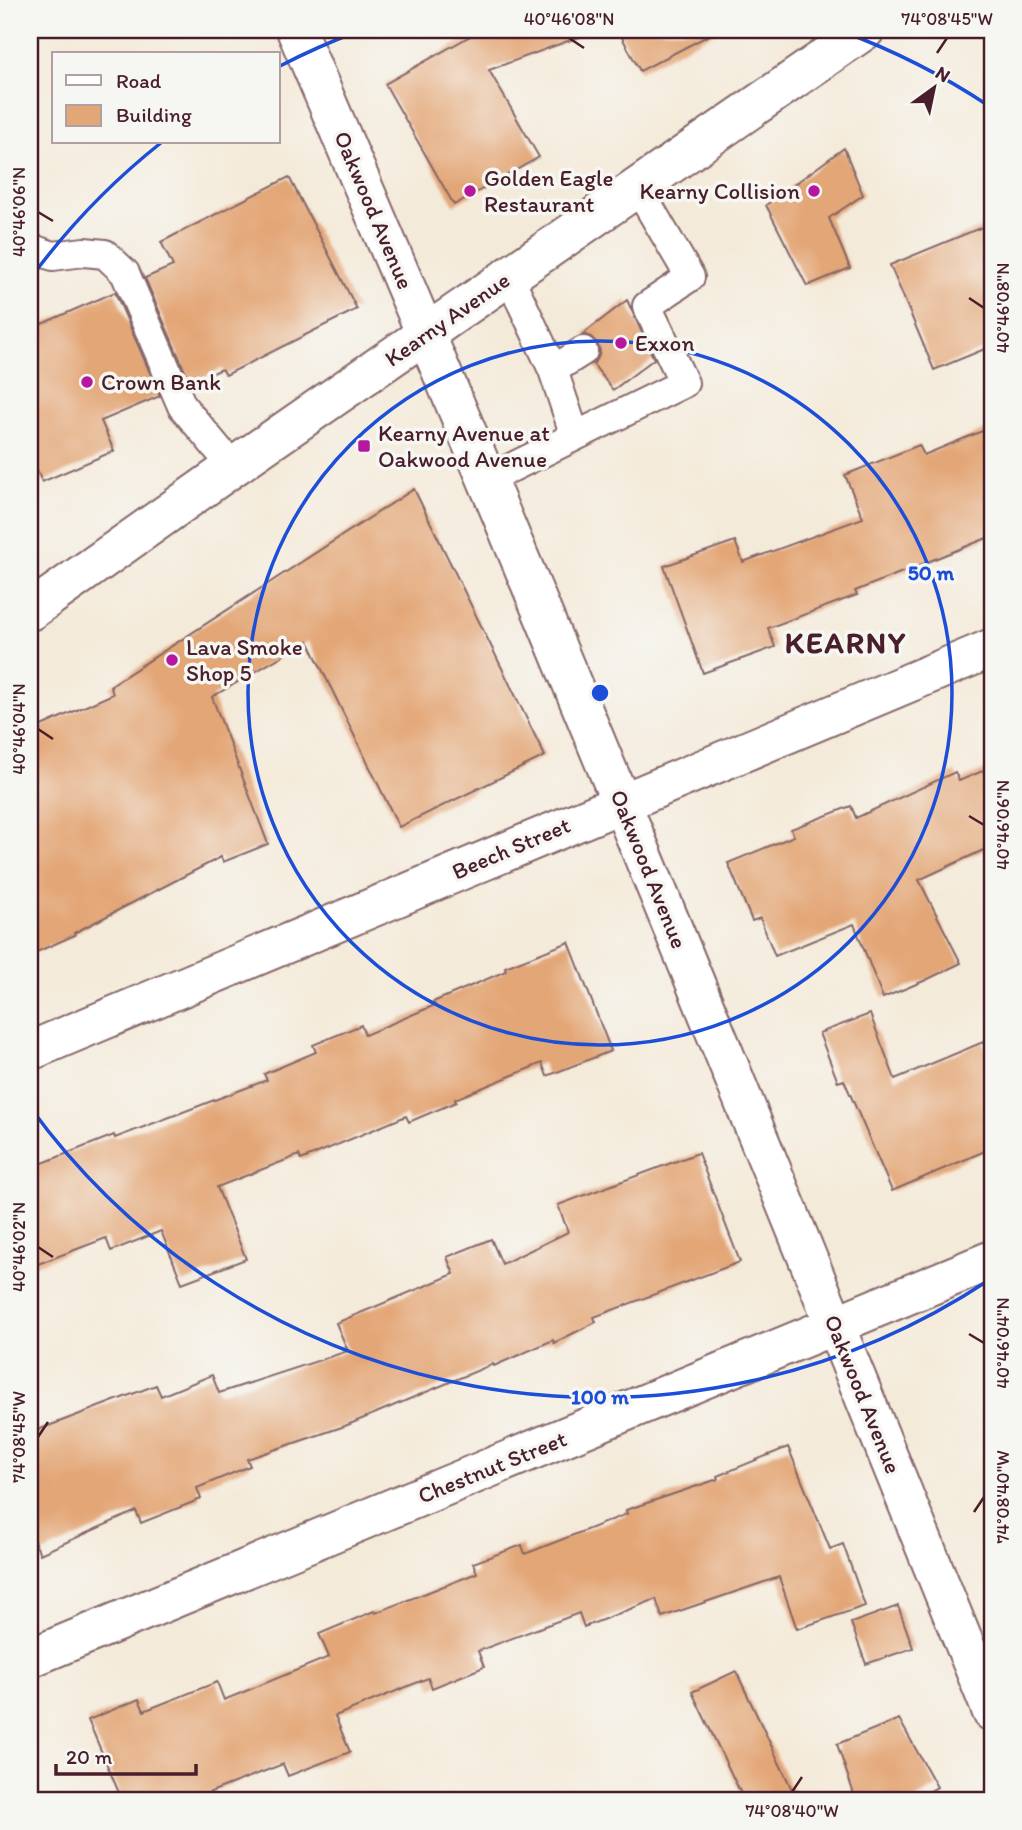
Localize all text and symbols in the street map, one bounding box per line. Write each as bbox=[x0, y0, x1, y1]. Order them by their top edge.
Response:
text: 40°46'08"N bbox=[524, 8, 614, 30]
text: 74°08'45"W bbox=[901, 8, 993, 30]
legend bbox=[52, 52, 280, 144]
north arrow bbox=[900, 52, 970, 122]
text: N bbox=[931, 61, 955, 87]
text: Road bbox=[116, 68, 162, 93]
text: Building bbox=[116, 102, 192, 127]
street label: Oakwood Avenue bbox=[328, 127, 420, 293]
place label: Golden Eagle Restaurant bbox=[484, 164, 614, 218]
text: 40°46'06"N bbox=[8, 167, 30, 257]
place label: Kearny Collision bbox=[639, 177, 800, 205]
marker: Golden Eagle Restaurant bbox=[462, 183, 478, 199]
marker: Kearny Collision bbox=[806, 183, 822, 199]
text: 40°46'08"N bbox=[992, 263, 1014, 353]
street label: Kearny Avenue bbox=[379, 266, 515, 372]
place label: Exxon bbox=[635, 329, 694, 357]
marker: Exxon bbox=[613, 335, 629, 351]
place label: Crown Bank bbox=[101, 368, 221, 396]
marker: Crown Bank bbox=[79, 374, 95, 390]
place label: Kearny Avenue at Oakwood Avenue bbox=[378, 419, 550, 473]
marker: Kearny Avenue at Oakwood Avenue bbox=[356, 438, 372, 454]
text: 50 m bbox=[908, 560, 955, 585]
district label: KEARNY bbox=[785, 624, 907, 661]
place label: Lava Smoke Shop 5 bbox=[186, 633, 303, 687]
marker: Lava Smoke Shop 5 bbox=[164, 652, 180, 668]
centre of rings bbox=[588, 681, 612, 705]
text: 40°46'04"N bbox=[8, 683, 30, 775]
text: 40°46'06"N bbox=[992, 780, 1014, 870]
street label: Oakwood Avenue bbox=[604, 785, 694, 953]
street label: Beech Street bbox=[448, 810, 575, 885]
text: 40°46'02"N bbox=[8, 1202, 30, 1292]
text: 40°46'04"N bbox=[992, 1297, 1014, 1389]
street label: Oakwood Avenue bbox=[818, 1310, 908, 1478]
text: 100 m bbox=[571, 1384, 629, 1409]
text: 74°08'45"W bbox=[8, 1391, 30, 1483]
street label: Chestnut Street bbox=[414, 1424, 571, 1510]
text: 74°08'40"W bbox=[992, 1450, 1014, 1544]
scale bar bbox=[56, 1732, 196, 1776]
text: 20 m bbox=[66, 1744, 113, 1769]
text: 74°08'40"W bbox=[745, 1800, 839, 1822]

